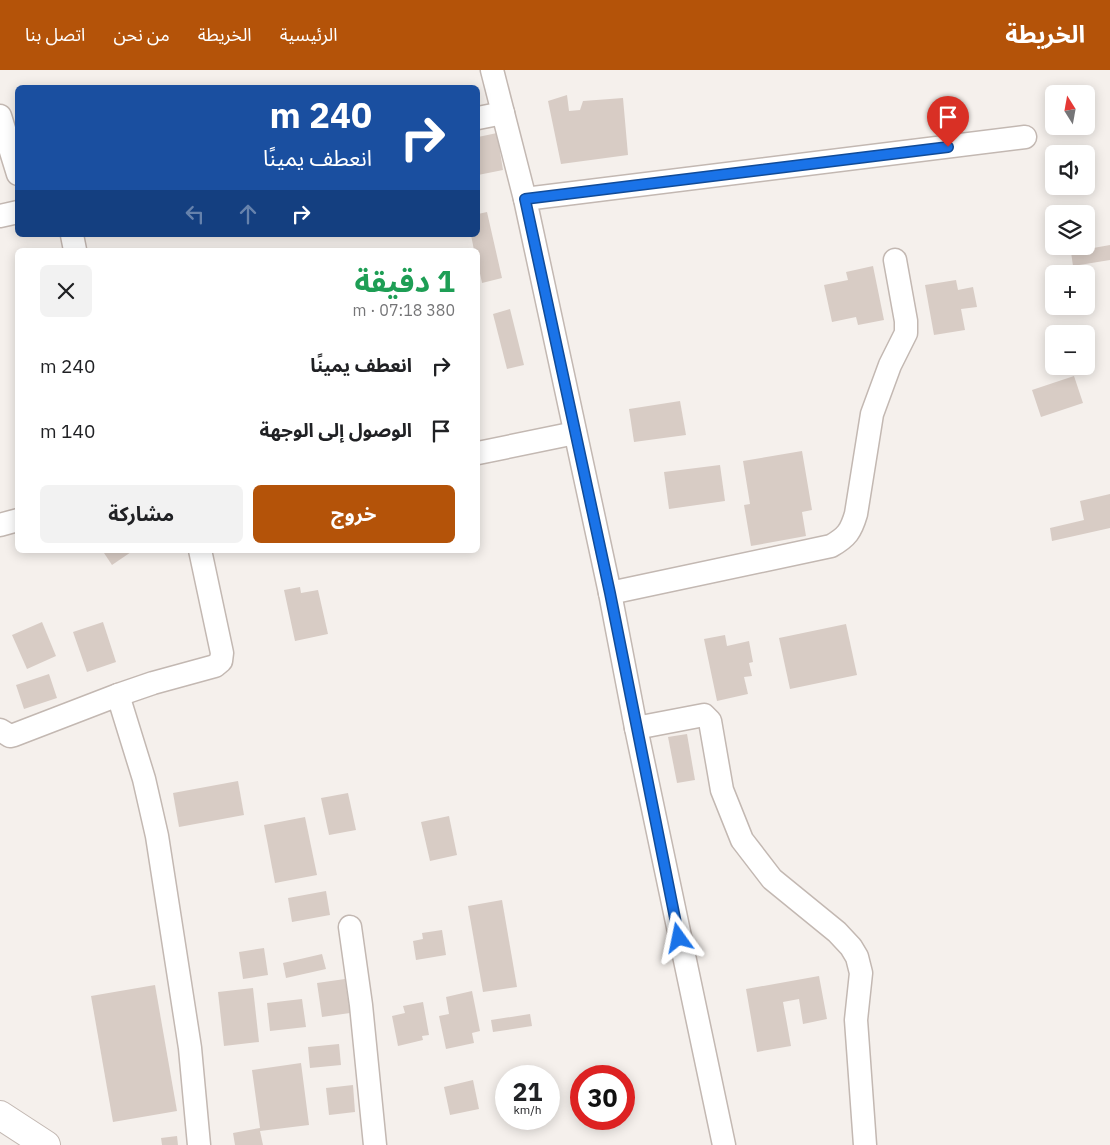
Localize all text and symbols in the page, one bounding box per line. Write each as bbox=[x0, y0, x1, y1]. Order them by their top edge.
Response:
text: الخريطة bbox=[1005, 18, 1085, 50]
text: اتصل بنا bbox=[25, 23, 85, 46]
text: من نحن bbox=[113, 23, 170, 46]
text: الخريطة bbox=[198, 23, 252, 46]
text: الرئيسية bbox=[280, 23, 338, 46]
north arrow bbox=[1045, 85, 1095, 135]
map controls bbox=[1045, 85, 1095, 375]
text: 240 m bbox=[269, 92, 372, 138]
pin bbox=[927, 96, 969, 147]
icon: arrive bbox=[934, 103, 962, 131]
icon: right bbox=[390, 105, 455, 170]
text: انعطف يمينًا bbox=[263, 143, 372, 172]
button: sound bbox=[1045, 145, 1095, 195]
icon: left bbox=[181, 200, 209, 228]
icon: ahead bbox=[234, 200, 262, 228]
icon: right bbox=[287, 200, 315, 228]
button: layers bbox=[1045, 205, 1095, 255]
text: 1 دقيقة bbox=[354, 261, 455, 300]
button: close bbox=[40, 265, 92, 317]
button: + bbox=[1045, 265, 1095, 315]
text: 380 m · 07:18 bbox=[353, 300, 455, 320]
button: − bbox=[1045, 325, 1095, 375]
icon: right bbox=[427, 352, 455, 380]
text: انعطف يمينًا bbox=[310, 353, 412, 377]
text: 240 m bbox=[40, 354, 95, 378]
icon: arrive bbox=[427, 417, 455, 445]
text: الوصول إلى الوجهة bbox=[260, 418, 412, 442]
text: 140 m bbox=[40, 419, 95, 443]
button: مشاركة bbox=[40, 485, 243, 543]
button: خروج bbox=[253, 485, 455, 543]
position arrow bbox=[652, 911, 704, 963]
speed limit sign: 30 bbox=[570, 1065, 635, 1130]
text: 21 bbox=[512, 1075, 543, 1108]
text: km/h bbox=[513, 1102, 542, 1117]

